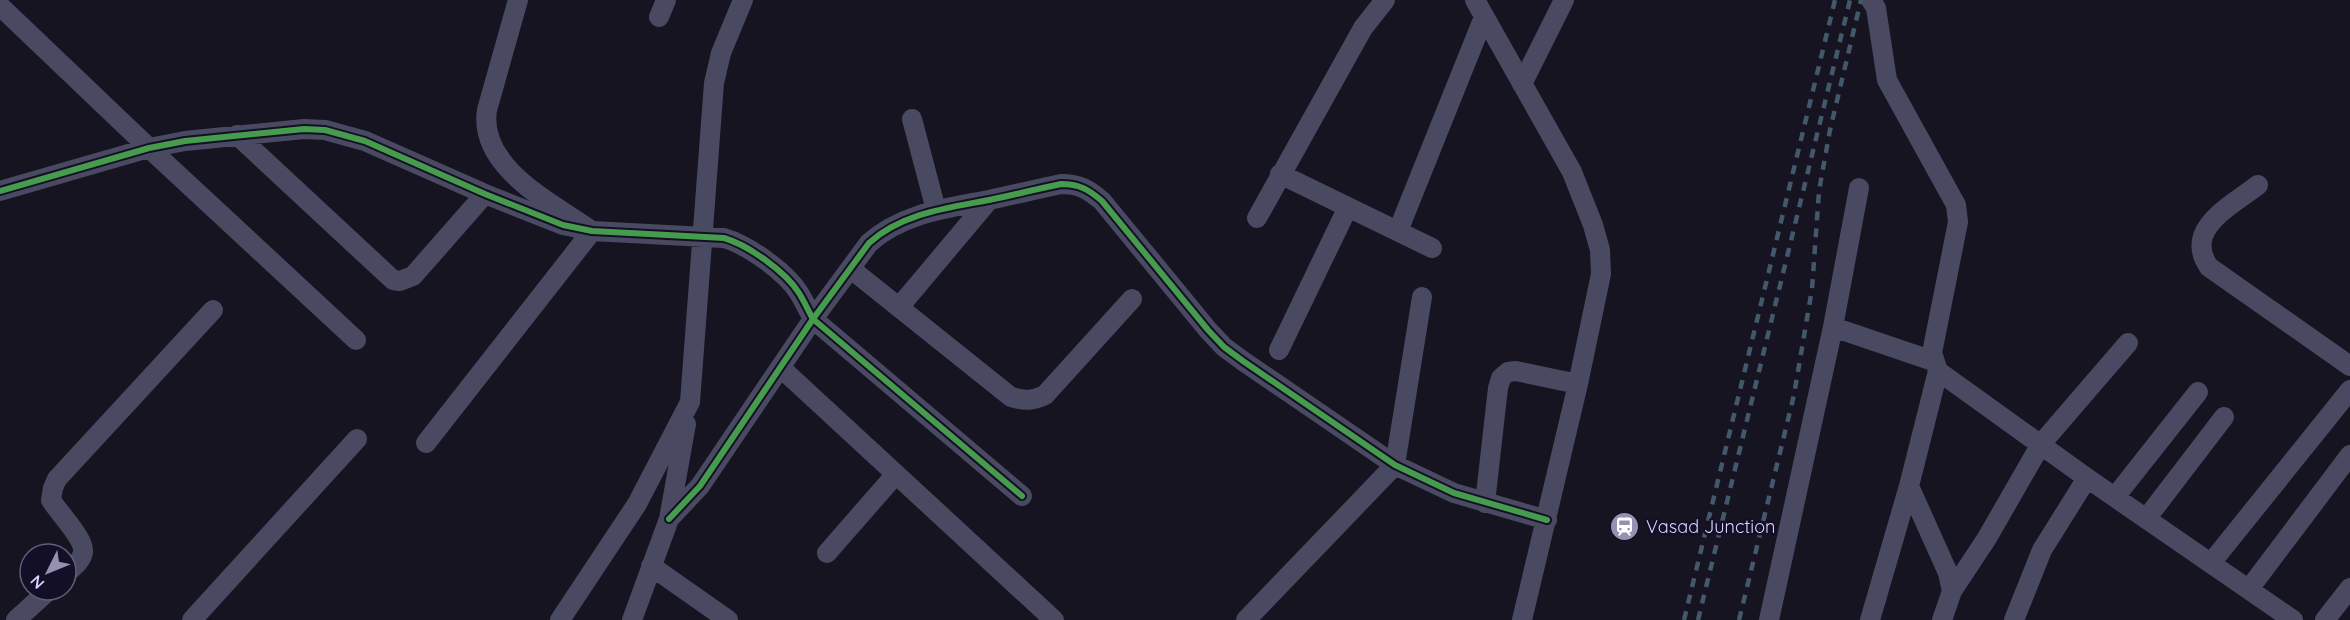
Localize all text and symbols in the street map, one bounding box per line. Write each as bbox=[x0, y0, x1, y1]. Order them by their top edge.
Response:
station icon: Vasad Junction bbox=[1609, 510, 1641, 542]
place label: Vasad Junction bbox=[1646, 515, 1775, 538]
north arrow bbox=[18, 542, 78, 602]
text: N bbox=[26, 571, 48, 593]

